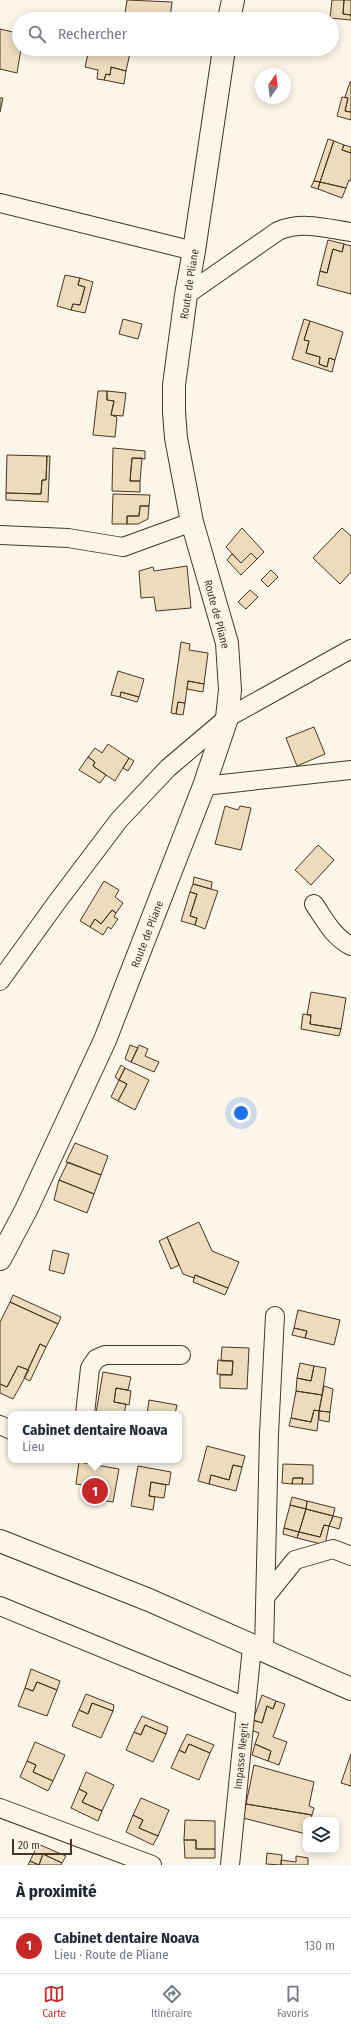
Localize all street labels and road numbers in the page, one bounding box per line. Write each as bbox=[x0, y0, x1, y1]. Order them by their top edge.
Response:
street label: Route de Pliane bbox=[178, 248, 201, 320]
street label: Route de Pliane bbox=[201, 578, 232, 650]
street label: Route de Pliane bbox=[129, 899, 166, 970]
street label: Impasse Negrit bbox=[232, 1722, 252, 1790]

